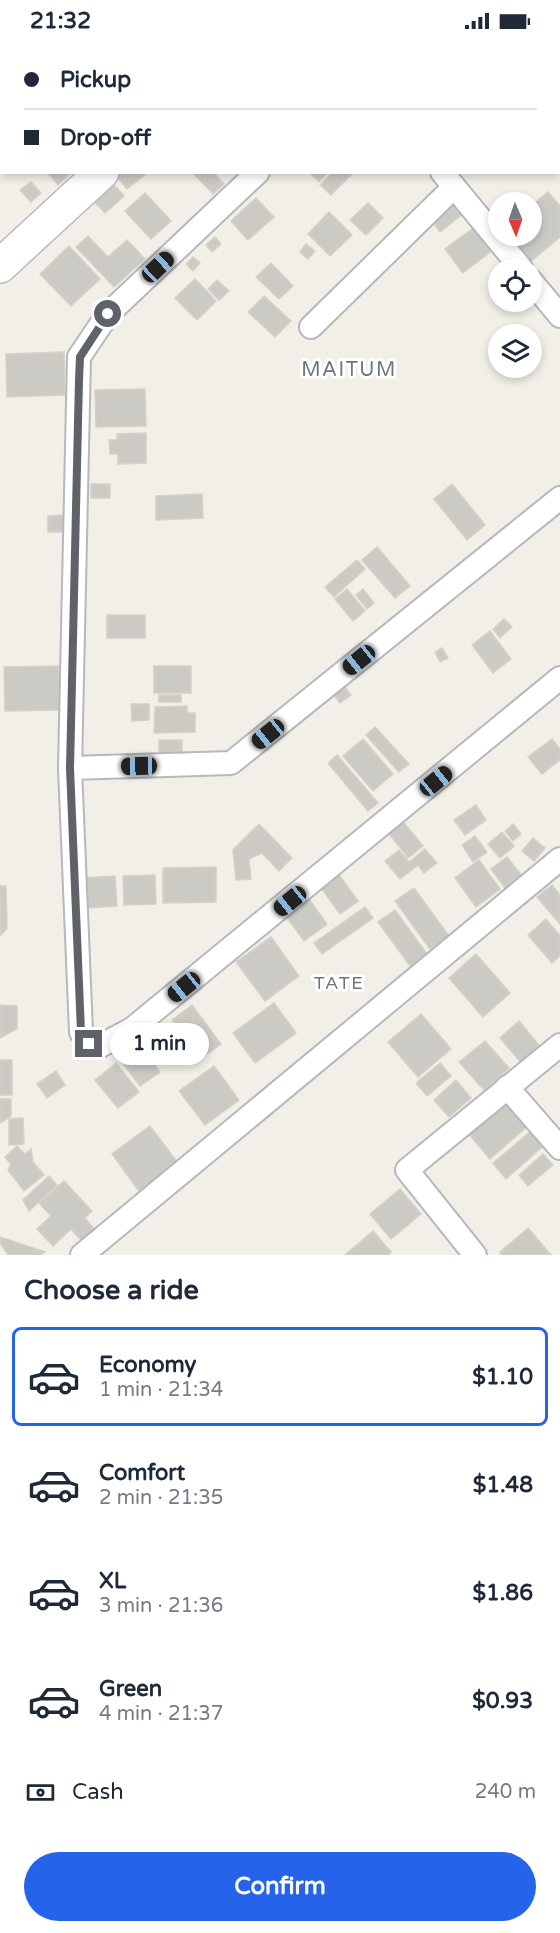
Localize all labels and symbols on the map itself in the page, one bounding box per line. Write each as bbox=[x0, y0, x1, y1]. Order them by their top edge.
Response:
north arrow bbox=[488, 192, 542, 246]
car bbox=[139, 248, 177, 286]
route start bbox=[94, 300, 121, 327]
district label: MAITUM bbox=[301, 358, 397, 382]
car bbox=[339, 642, 379, 678]
car bbox=[248, 716, 288, 752]
car bbox=[121, 757, 157, 775]
car bbox=[416, 763, 456, 799]
car bbox=[270, 883, 310, 919]
car bbox=[164, 969, 204, 1005]
district label: TATE bbox=[314, 972, 364, 994]
callout: 1 min bbox=[110, 1023, 209, 1065]
route end bbox=[75, 1030, 102, 1057]

